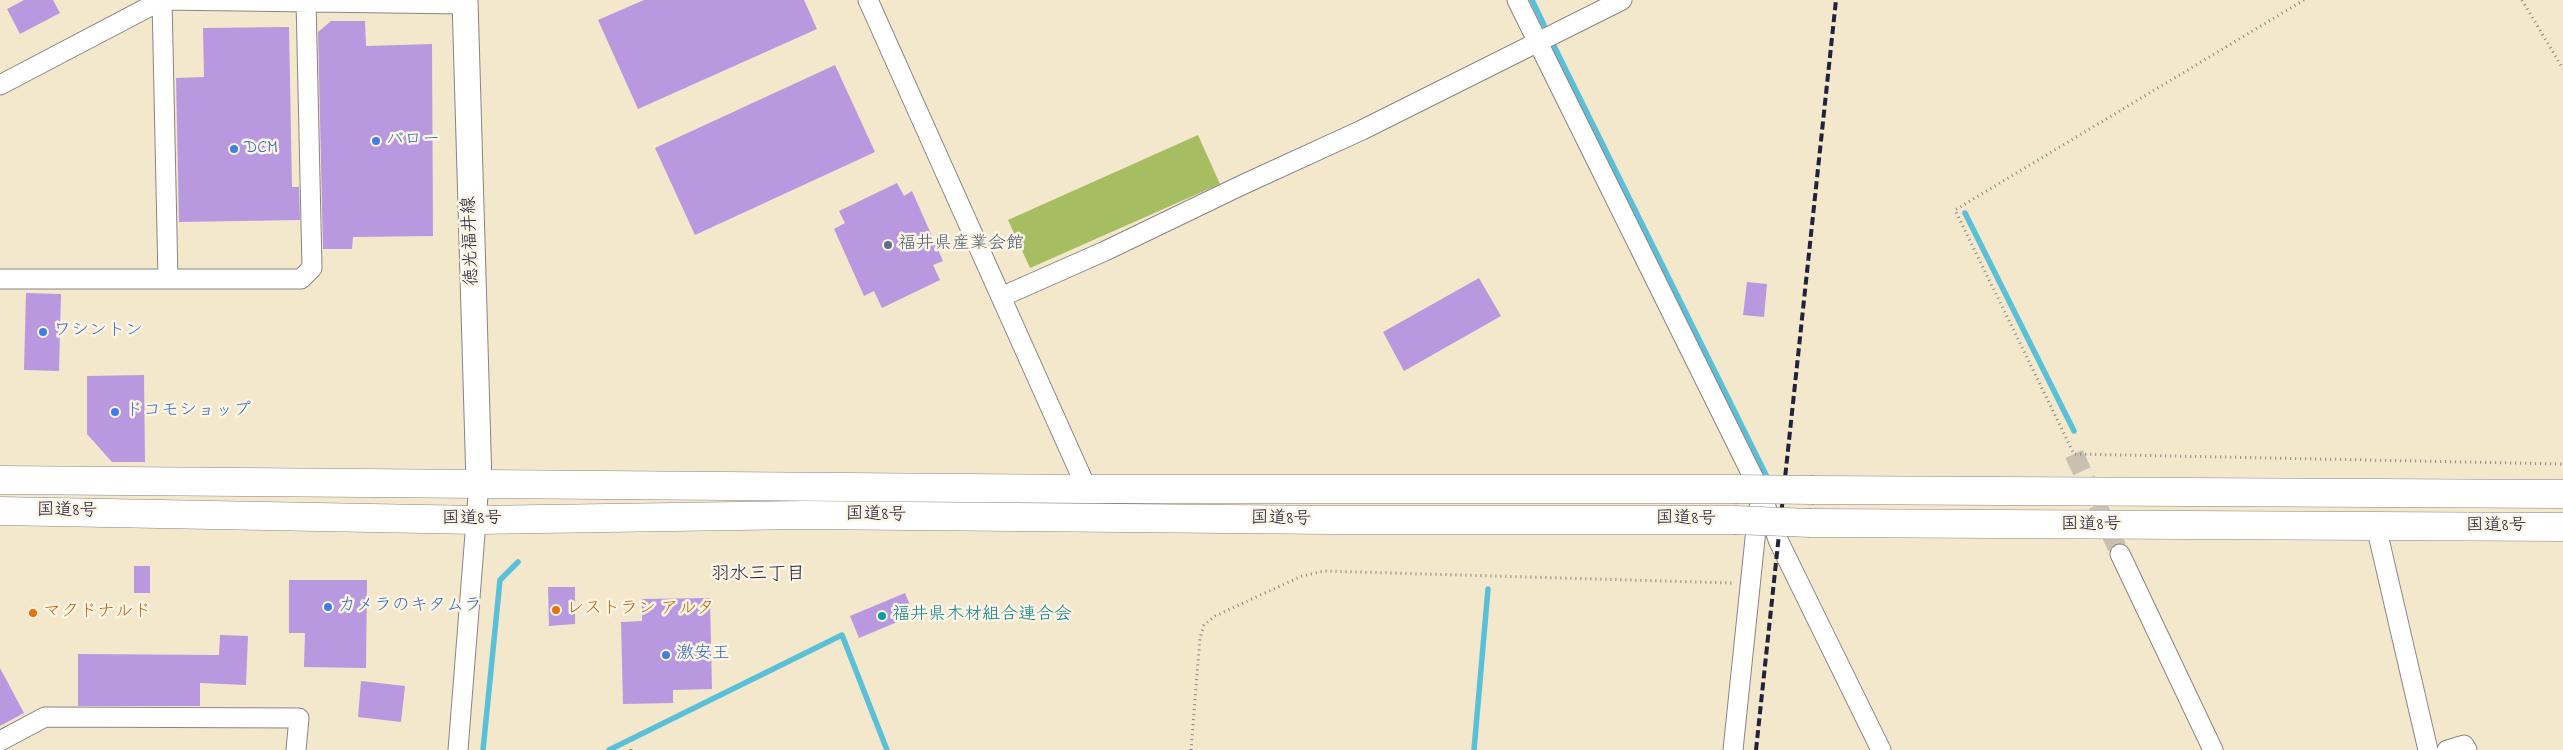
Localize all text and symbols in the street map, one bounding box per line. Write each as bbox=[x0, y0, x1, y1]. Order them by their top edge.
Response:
place label: バロー bbox=[386, 130, 440, 152]
marker: バロー bbox=[370, 135, 382, 147]
place label: DCM bbox=[244, 138, 278, 160]
marker: DCM bbox=[228, 143, 240, 155]
street label: 徳光福井線 bbox=[460, 196, 484, 286]
place label: 福井県産業会館 bbox=[898, 234, 1024, 256]
marker: 福井県産業会館 bbox=[882, 239, 894, 251]
place label: ワシントン bbox=[53, 321, 143, 343]
marker: ワシントン bbox=[37, 326, 49, 338]
place label: ドコモショップ bbox=[125, 401, 251, 423]
marker: ドコモショップ bbox=[109, 406, 121, 418]
street label: 国道8号 bbox=[36, 501, 98, 523]
street label: 国道8号 bbox=[845, 505, 907, 527]
street label: 国道8号 bbox=[442, 509, 502, 531]
street label: 国道8号 bbox=[1250, 509, 1312, 531]
street label: 国道8号 bbox=[1655, 509, 1717, 531]
street label: 国道8号 bbox=[2061, 515, 2121, 537]
street label: 国道8号 bbox=[2466, 516, 2526, 538]
district label: 羽水三丁目 bbox=[711, 565, 805, 587]
place label: カメラのキタムラ bbox=[338, 596, 482, 618]
place label: レストラン アルタ bbox=[566, 599, 714, 621]
marker: カメラのキタムラ bbox=[322, 601, 334, 613]
place label: マクドナルド bbox=[43, 602, 151, 624]
marker: レストラン アルタ bbox=[550, 604, 562, 616]
place label: 福井県木材組合連合会 bbox=[892, 605, 1072, 627]
marker: マクドナルド bbox=[27, 607, 39, 619]
marker: 福井県木材組合連合会 bbox=[876, 610, 888, 622]
place label: 激安王 bbox=[676, 644, 730, 666]
marker: 激安王 bbox=[660, 649, 672, 661]

